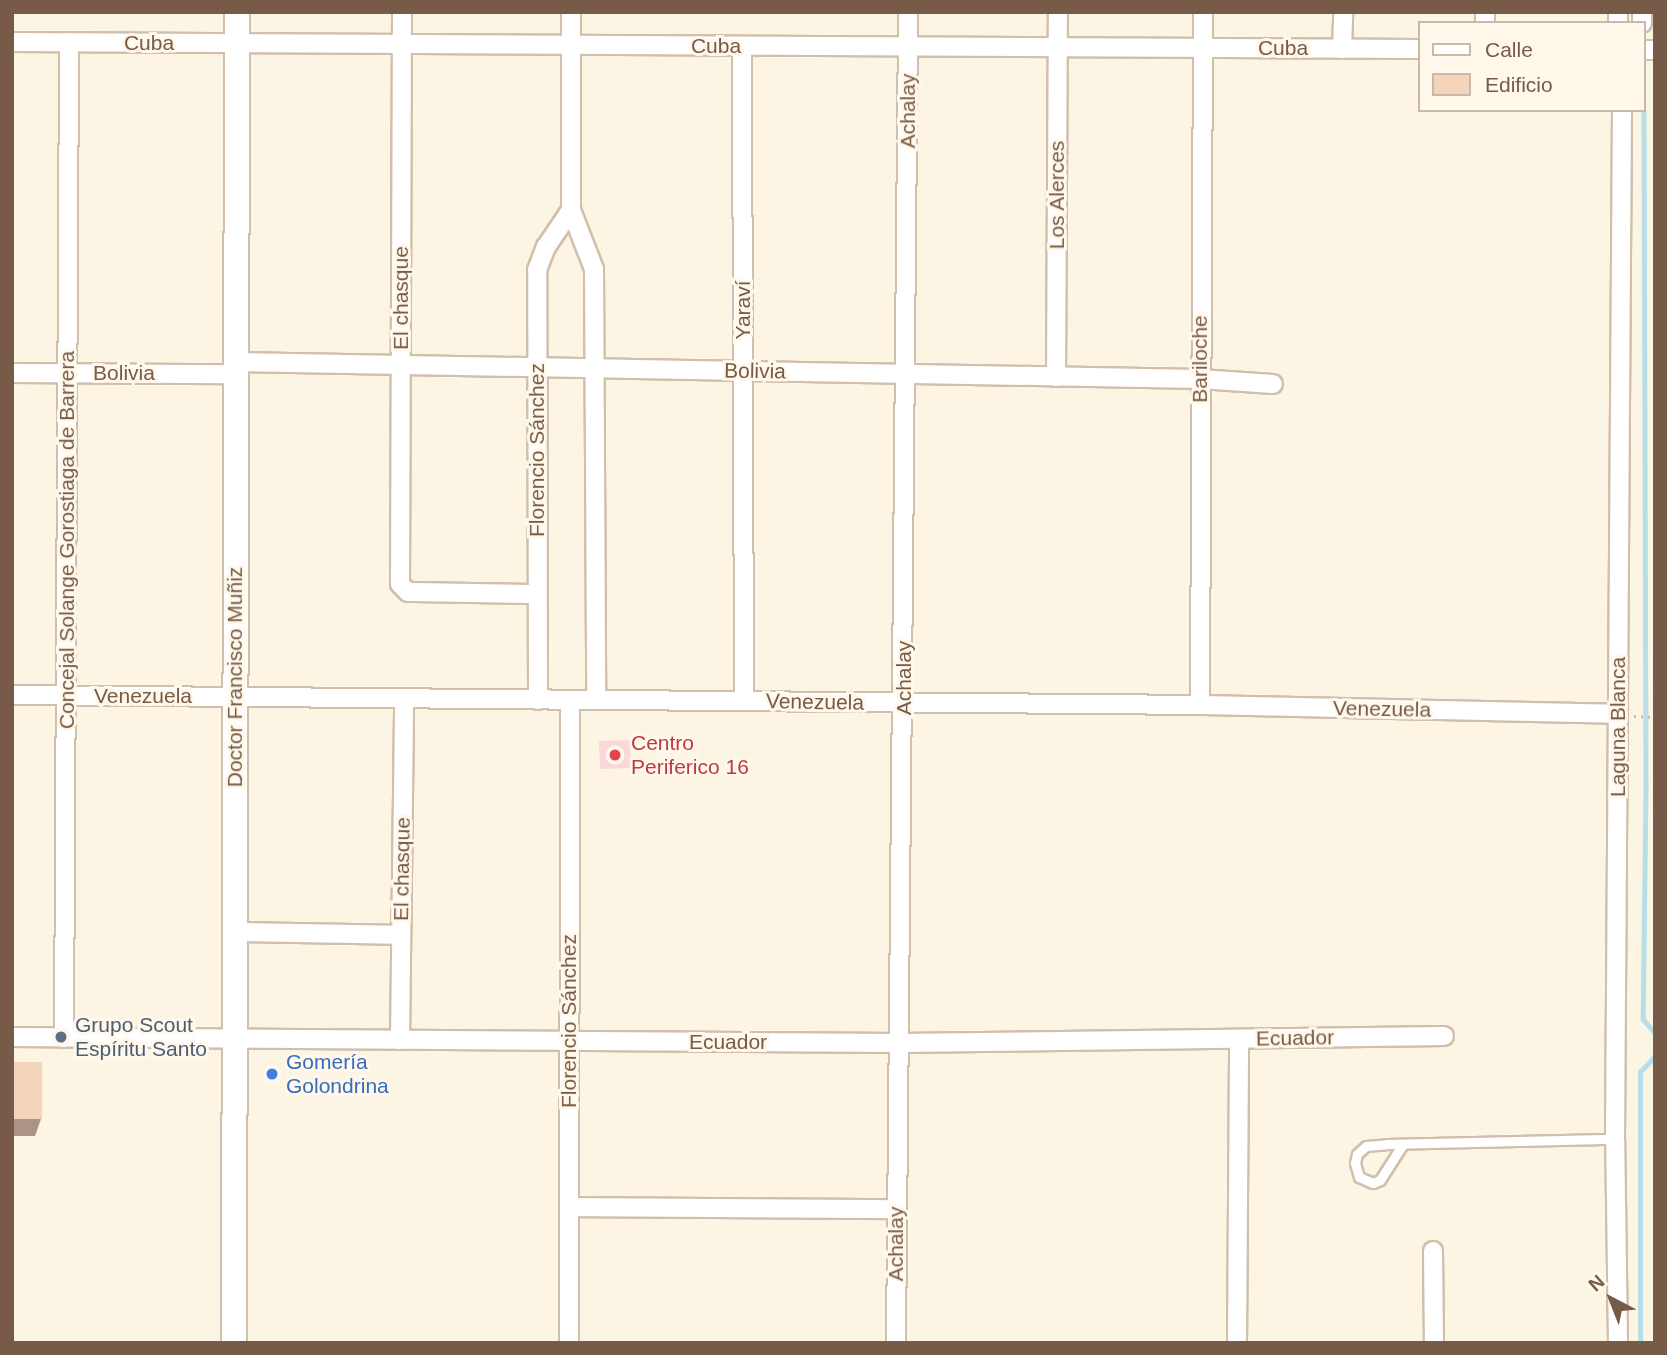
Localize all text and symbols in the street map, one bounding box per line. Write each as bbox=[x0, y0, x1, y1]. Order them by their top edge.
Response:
legend bbox=[1418, 21, 1646, 112]
street label: Cuba bbox=[124, 30, 174, 56]
street label: Cuba bbox=[691, 33, 741, 59]
street label: Cuba bbox=[1258, 35, 1308, 61]
text: Calle bbox=[1485, 38, 1533, 61]
text: Edificio bbox=[1485, 73, 1553, 96]
street label: Achalay bbox=[895, 74, 921, 148]
street label: Los Alerces bbox=[1044, 140, 1070, 250]
street label: El chasque bbox=[388, 246, 414, 350]
street label: Yaraví bbox=[730, 280, 756, 340]
street label: Bariloche bbox=[1187, 315, 1213, 403]
street label: Concejal Solange Gorostiaga de Barrera bbox=[54, 351, 80, 729]
street label: Bolivia bbox=[724, 358, 786, 384]
street label: Bolivia bbox=[93, 360, 155, 386]
street label: Florencio Sánchez bbox=[524, 363, 550, 537]
street label: Doctor Francisco Muñiz bbox=[222, 567, 248, 787]
street label: Achalay bbox=[891, 641, 917, 715]
street label: Laguna Blanca bbox=[1605, 657, 1631, 797]
street label: Venezuela bbox=[94, 683, 192, 709]
street label: Venezuela bbox=[766, 689, 864, 715]
street label: Venezuela bbox=[1333, 696, 1431, 722]
place label: Centro Periferico 16 bbox=[631, 730, 749, 780]
marker: Centro Periferico 16 bbox=[605, 745, 625, 765]
street label: El chasque bbox=[388, 817, 416, 921]
street label: Florencio Sánchez bbox=[556, 934, 582, 1108]
place label: Grupo Scout Espíritu Santo bbox=[75, 1012, 207, 1062]
street label: Ecuador bbox=[1256, 1025, 1334, 1051]
marker: Grupo Scout Espíritu Santo bbox=[53, 1029, 69, 1045]
street label: Ecuador bbox=[689, 1029, 767, 1055]
place label: Gomería Golondrina bbox=[286, 1049, 389, 1099]
marker: Gomería Golondrina bbox=[264, 1066, 280, 1082]
street label: Achalay bbox=[883, 1207, 909, 1281]
north arrow bbox=[1576, 1264, 1646, 1334]
text: N bbox=[1584, 1271, 1609, 1295]

